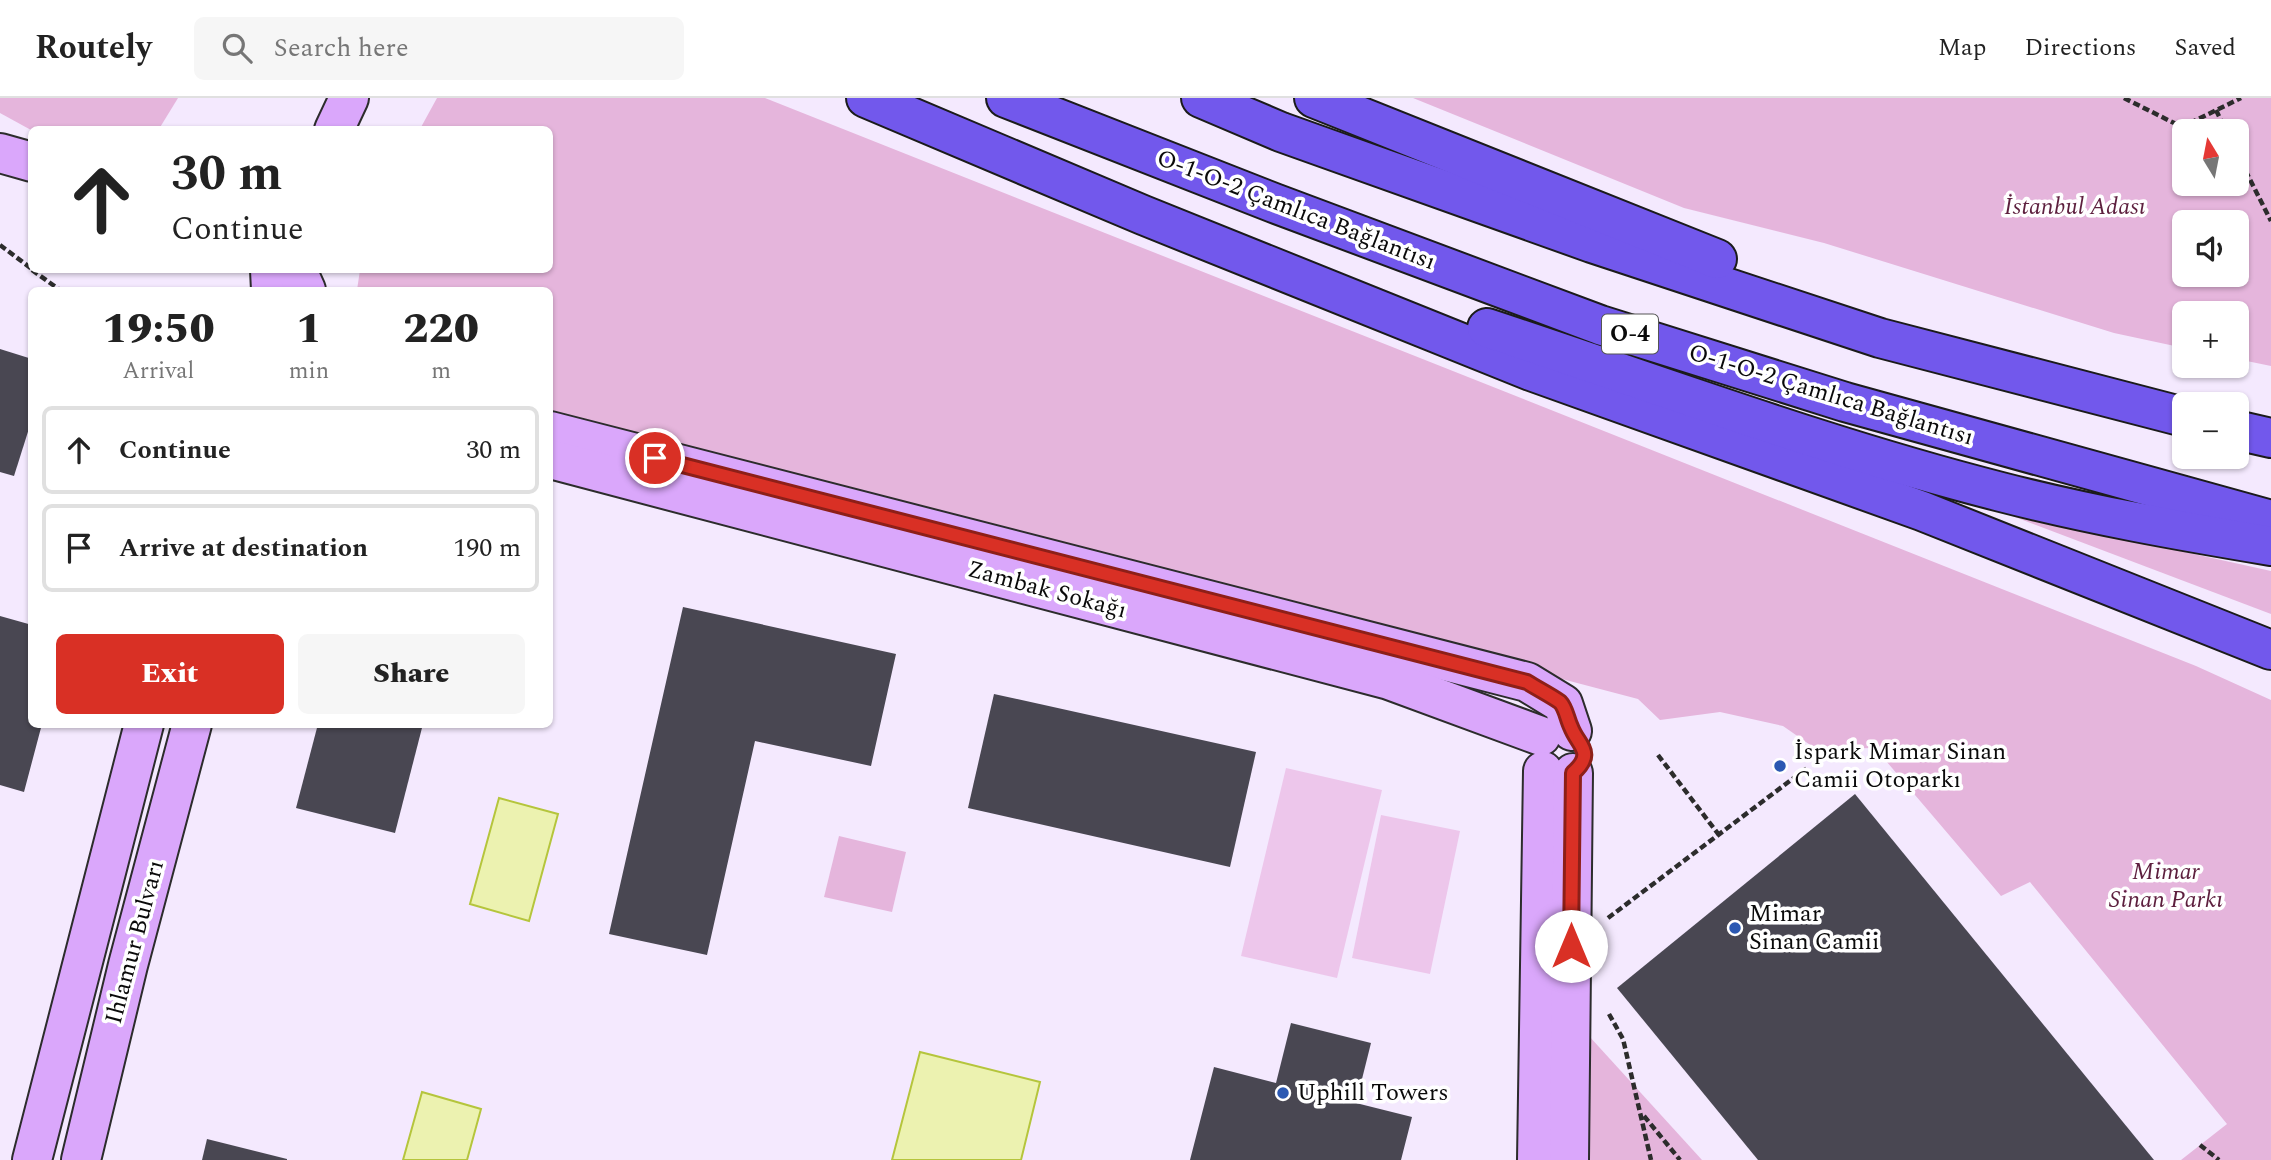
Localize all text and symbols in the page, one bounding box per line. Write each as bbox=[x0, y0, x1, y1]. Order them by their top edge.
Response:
search box bbox=[194, 17, 684, 80]
text: Routely bbox=[35, 23, 152, 73]
text: Search here bbox=[274, 28, 409, 68]
icon: search bbox=[218, 29, 256, 67]
text: Map bbox=[1938, 30, 1986, 66]
text: Directions bbox=[2024, 30, 2136, 66]
text: Saved bbox=[2174, 30, 2236, 66]
north arrow bbox=[2172, 119, 2249, 196]
map controls bbox=[2172, 119, 2249, 469]
text: 30 m bbox=[171, 137, 282, 212]
street label: O-1-O-2 Çamlıca Bağlantısı bbox=[1151, 140, 1441, 280]
icon: ahead bbox=[56, 154, 147, 245]
park label: İstanbul Adası bbox=[2004, 189, 2146, 225]
text: Continue bbox=[171, 205, 304, 254]
button: sound bbox=[2172, 210, 2249, 287]
text: 19:50 bbox=[102, 298, 215, 361]
text: 1 bbox=[296, 298, 322, 361]
text: 220 bbox=[403, 298, 479, 361]
button: + bbox=[2172, 301, 2249, 378]
road number: O-4 bbox=[1602, 314, 1658, 354]
street label: O-1-O-2 Çamlıca Bağlantısı bbox=[1684, 334, 1978, 456]
text: Arrival bbox=[123, 354, 194, 389]
text: min bbox=[289, 354, 329, 389]
text: m bbox=[431, 354, 451, 389]
button: − bbox=[2172, 392, 2249, 469]
pin bbox=[625, 428, 685, 488]
text: Continue bbox=[119, 430, 231, 470]
text: 30 m bbox=[466, 430, 521, 470]
icon: ahead bbox=[60, 431, 98, 469]
icon: arrive bbox=[636, 439, 674, 477]
text: Arrive at destination bbox=[119, 528, 368, 568]
text: 190 m bbox=[453, 528, 521, 568]
icon: arrive bbox=[60, 529, 98, 567]
street label: Zambak Sokağı bbox=[963, 551, 1131, 629]
button: Exit bbox=[56, 634, 284, 714]
button: Share bbox=[298, 634, 525, 714]
place label: İspark Mimar Sinan Camii Otoparkı bbox=[1794, 734, 2006, 798]
marker: İspark Mimar Sinan Camii Otoparkı bbox=[1772, 758, 1788, 774]
park label: Mimar Sinan Parkı bbox=[2109, 854, 2223, 918]
street label: Ihlamur Bulvarı bbox=[96, 856, 174, 1028]
place label: Mimar Sinan Camii bbox=[1749, 896, 1880, 960]
position arrow bbox=[1534, 909, 1608, 983]
marker: Mimar Sinan Camii bbox=[1727, 920, 1743, 936]
place label: Uphill Towers bbox=[1297, 1075, 1449, 1111]
marker: Uphill Towers bbox=[1275, 1085, 1291, 1101]

